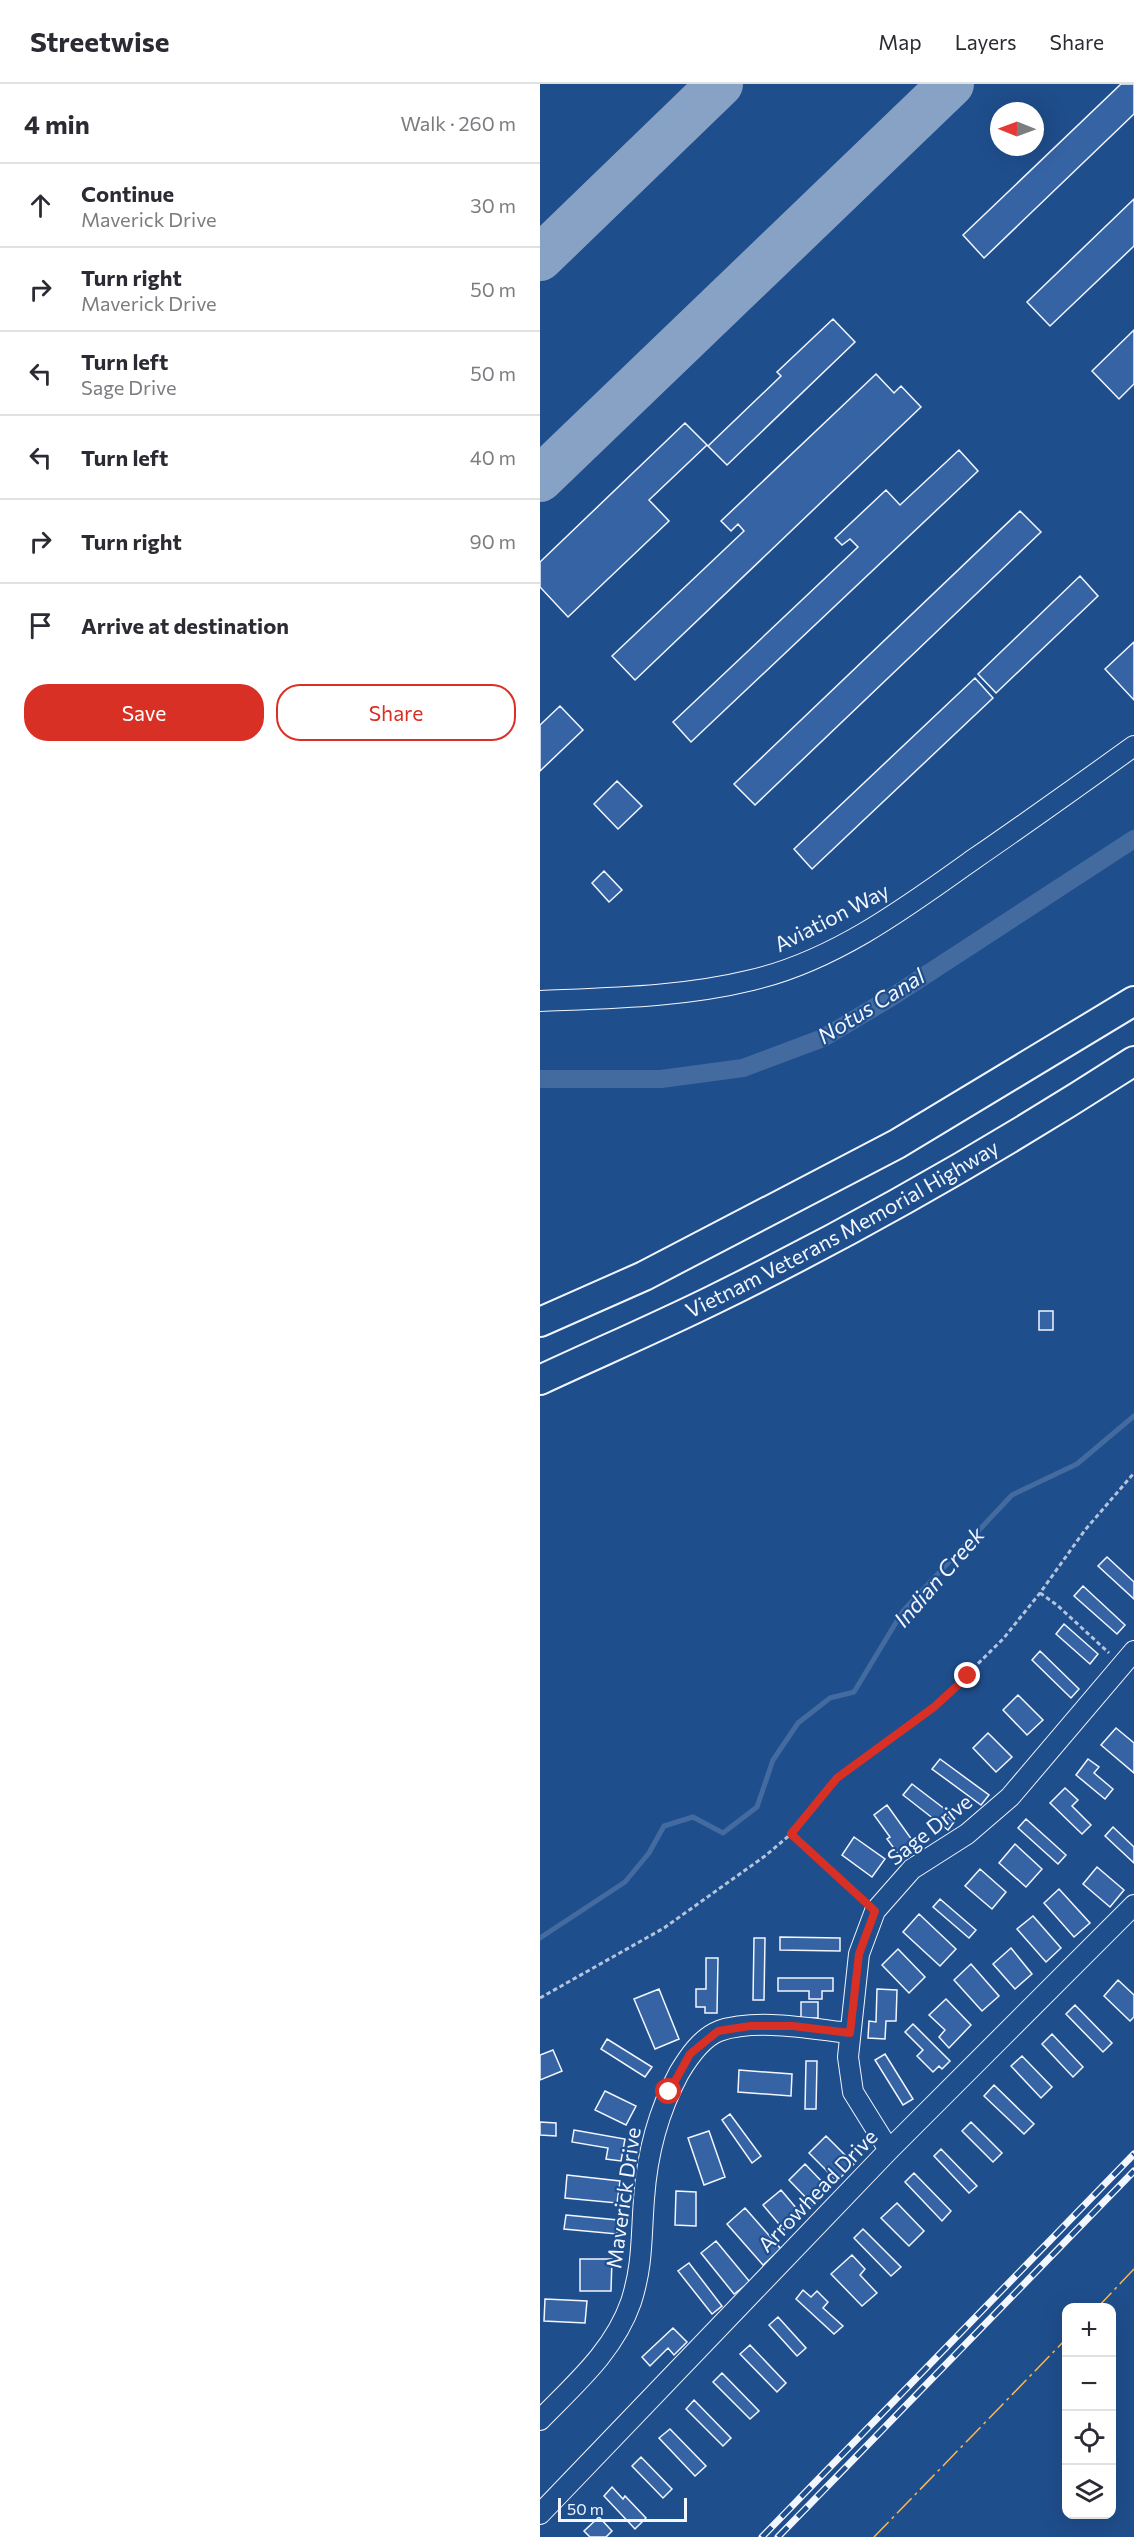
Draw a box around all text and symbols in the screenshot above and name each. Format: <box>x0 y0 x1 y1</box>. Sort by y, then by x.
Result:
text: Streetwise <box>30 24 170 58</box>
text: Map <box>878 29 922 54</box>
text: Layers <box>955 29 1017 54</box>
text: Share <box>1050 29 1104 54</box>
north arrow <box>990 102 1044 156</box>
text: 4 min <box>24 108 90 139</box>
text: Walk · 260 m <box>400 111 516 135</box>
text: Continue <box>81 180 174 207</box>
icon: ahead <box>24 189 57 222</box>
text: 30 m <box>470 193 516 217</box>
text: Maverick Drive <box>81 207 217 231</box>
text: Turn right <box>81 264 182 291</box>
icon: right <box>24 273 57 306</box>
text: 50 m <box>470 277 516 301</box>
text: Maverick Drive <box>81 291 217 315</box>
text: Turn left <box>81 348 168 375</box>
icon: left <box>24 357 57 390</box>
text: 50 m <box>470 361 516 385</box>
text: Sage Drive <box>81 375 177 399</box>
icon: left <box>24 441 57 474</box>
text: Turn left <box>81 444 168 471</box>
text: 40 m <box>470 445 516 469</box>
icon: right <box>24 525 57 558</box>
text: Turn right <box>81 528 182 555</box>
text: 90 m <box>470 529 516 553</box>
icon: arrive <box>24 609 57 642</box>
text: Arrive at destination <box>81 612 289 639</box>
button: Save <box>24 684 264 741</box>
button: Share <box>276 684 516 741</box>
street label: Aviation Way <box>770 877 893 956</box>
water label: Notus Canal <box>812 962 930 1049</box>
street label: Vietnam Veterans Memorial Highway <box>681 1134 1003 1322</box>
water label: Indian Creek <box>888 1520 990 1632</box>
route end <box>954 1662 980 1688</box>
street label: Sage Drive <box>882 1788 976 1870</box>
route start <box>655 2078 681 2104</box>
street label: Arrowhead Drive <box>752 2123 882 2257</box>
street label: Maverick Drive <box>600 2126 645 2270</box>
map controls <box>1062 2303 1116 2519</box>
button: + <box>1062 2303 1116 2357</box>
button: − <box>1062 2357 1116 2411</box>
button: locate <box>1062 2411 1116 2465</box>
button: layers <box>1062 2465 1116 2519</box>
scale bar <box>558 2495 687 2522</box>
text: 50 m <box>567 2499 604 2518</box>

